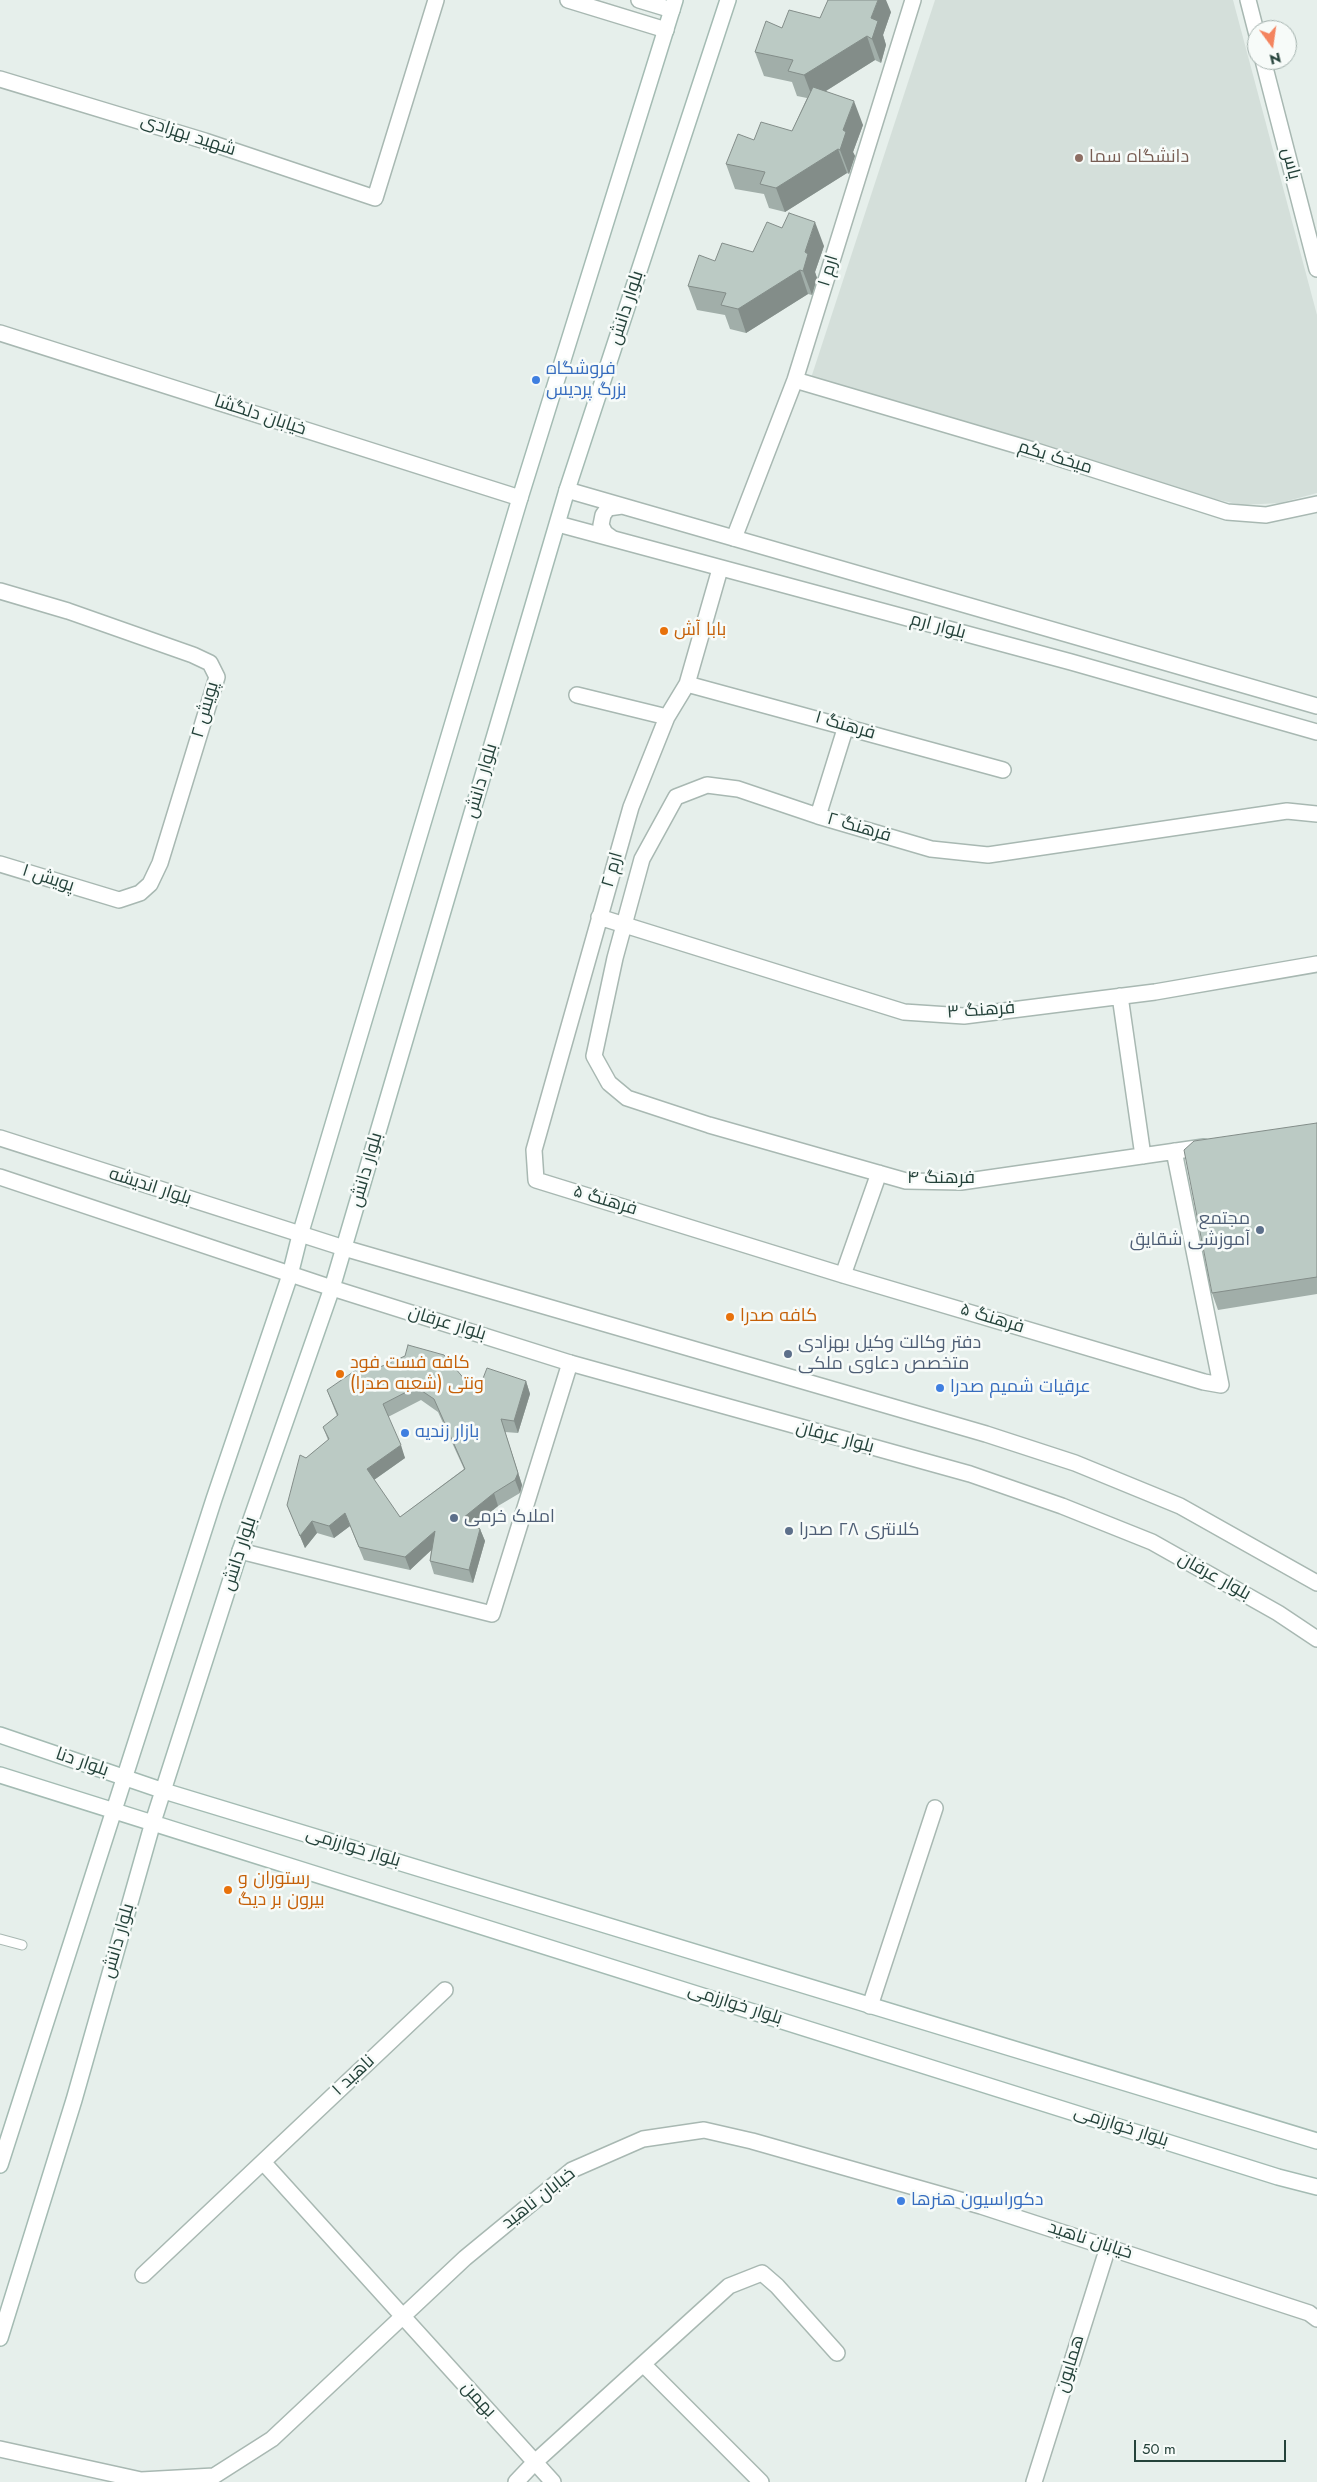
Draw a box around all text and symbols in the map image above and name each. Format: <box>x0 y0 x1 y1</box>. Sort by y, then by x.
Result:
north arrow <box>1247 20 1297 70</box>
text: N <box>1268 48 1283 70</box>
street label: شهید بهزادی <box>138 110 238 162</box>
street label: یاس <box>1276 146 1304 182</box>
place label: دانشگاه سما <box>1089 147 1189 169</box>
marker: دانشگاه سما <box>1073 152 1085 164</box>
street label: ارم ۱ <box>814 253 844 289</box>
street label: بلوار دانش <box>605 268 649 348</box>
place label: فروشگاه بزرگ پردیس <box>546 359 627 402</box>
marker: فروشگاه بزرگ پردیس <box>530 374 542 386</box>
street label: خیابان دلگشا <box>211 391 309 441</box>
street label: میخک یکم <box>1015 437 1095 479</box>
street label: بلوار ارم <box>908 609 968 645</box>
place label: بابا آش <box>674 620 726 642</box>
marker: بابا آش <box>658 625 670 637</box>
street label: پویش ۲ <box>188 679 224 741</box>
street label: فرهنگ ۱ <box>812 707 878 745</box>
street label: بلوار دانش <box>461 741 503 821</box>
street label: فرهنگ ۲ <box>825 809 893 847</box>
street label: ارم ۲ <box>598 850 628 890</box>
street label: پویش ۱ <box>19 860 77 898</box>
street label: فرهنگ ۳ <box>946 998 1016 1024</box>
street label: بلوار دانش <box>346 1130 388 1210</box>
street label: بلوار اندیشه <box>106 1163 194 1211</box>
street label: فرهنگ ۴ <box>907 1168 975 1190</box>
street label: فرهنگ ۵ <box>570 1181 640 1221</box>
place label: مجتمع آموزشی شقایق <box>1130 1209 1250 1252</box>
marker: مجتمع آموزشی شقایق <box>1254 1224 1266 1236</box>
street label: فرهنگ ۵ <box>957 1299 1027 1339</box>
street label: بلوار عرفان <box>406 1302 488 1346</box>
place label: کافه صدرا <box>740 1306 817 1328</box>
marker: کافه صدرا <box>724 1311 736 1323</box>
place label: دفتر وکالت وکیل بهزادی متخصص دعاوی ملکی <box>798 1333 981 1376</box>
marker: دفتر وکالت وکیل بهزادی متخصص دعاوی ملکی <box>782 1348 794 1360</box>
place label: کافه فست فود ونتی (شعبه صدرا) <box>350 1353 484 1396</box>
marker: کافه فست فود ونتی (شعبه صدرا) <box>334 1368 346 1380</box>
place label: عرقیات شمیم صدرا <box>950 1377 1091 1399</box>
marker: عرقیات شمیم صدرا <box>934 1382 946 1394</box>
street label: بلوار عرفان <box>794 1417 876 1459</box>
place label: بازار زندیه <box>415 1422 479 1444</box>
marker: بازار زندیه <box>399 1427 411 1439</box>
place label: املاک خرمی <box>464 1507 555 1529</box>
marker: املاک خرمی <box>448 1512 460 1524</box>
street label: بلوار دانش <box>218 1514 262 1594</box>
place label: کلانتری ۲۸ صدرا <box>799 1520 919 1542</box>
marker: کلانتری ۲۸ صدرا <box>783 1525 795 1537</box>
street label: بلوار عرفان <box>1174 1548 1254 1606</box>
street label: بلوار دنا <box>53 1744 111 1782</box>
street label: بلوار خوارزمی <box>303 1823 403 1873</box>
place label: رستوران و بیرون بر دیگ <box>238 1869 325 1912</box>
marker: رستوران و بیرون بر دیگ <box>222 1884 234 1896</box>
street label: بلوار دانش <box>98 1901 140 1981</box>
street label: بلوار خوارزمی <box>685 1980 785 2030</box>
street label: ناهید ۱ <box>328 2051 380 2101</box>
street label: بلوار خوارزمی <box>1071 2102 1171 2152</box>
street label: خیابان ناهید <box>498 2164 580 2234</box>
place label: دکوراسیون هنرها <box>911 2190 1044 2212</box>
marker: دکوراسیون هنرها <box>895 2195 907 2207</box>
street label: خیابان ناهید <box>1045 2217 1135 2265</box>
street label: همایون <box>1052 2333 1090 2395</box>
street label: بهمن <box>456 2377 500 2423</box>
scale bar <box>1137 2430 1290 2462</box>
text: 50 m <box>1142 2438 1176 2460</box>

